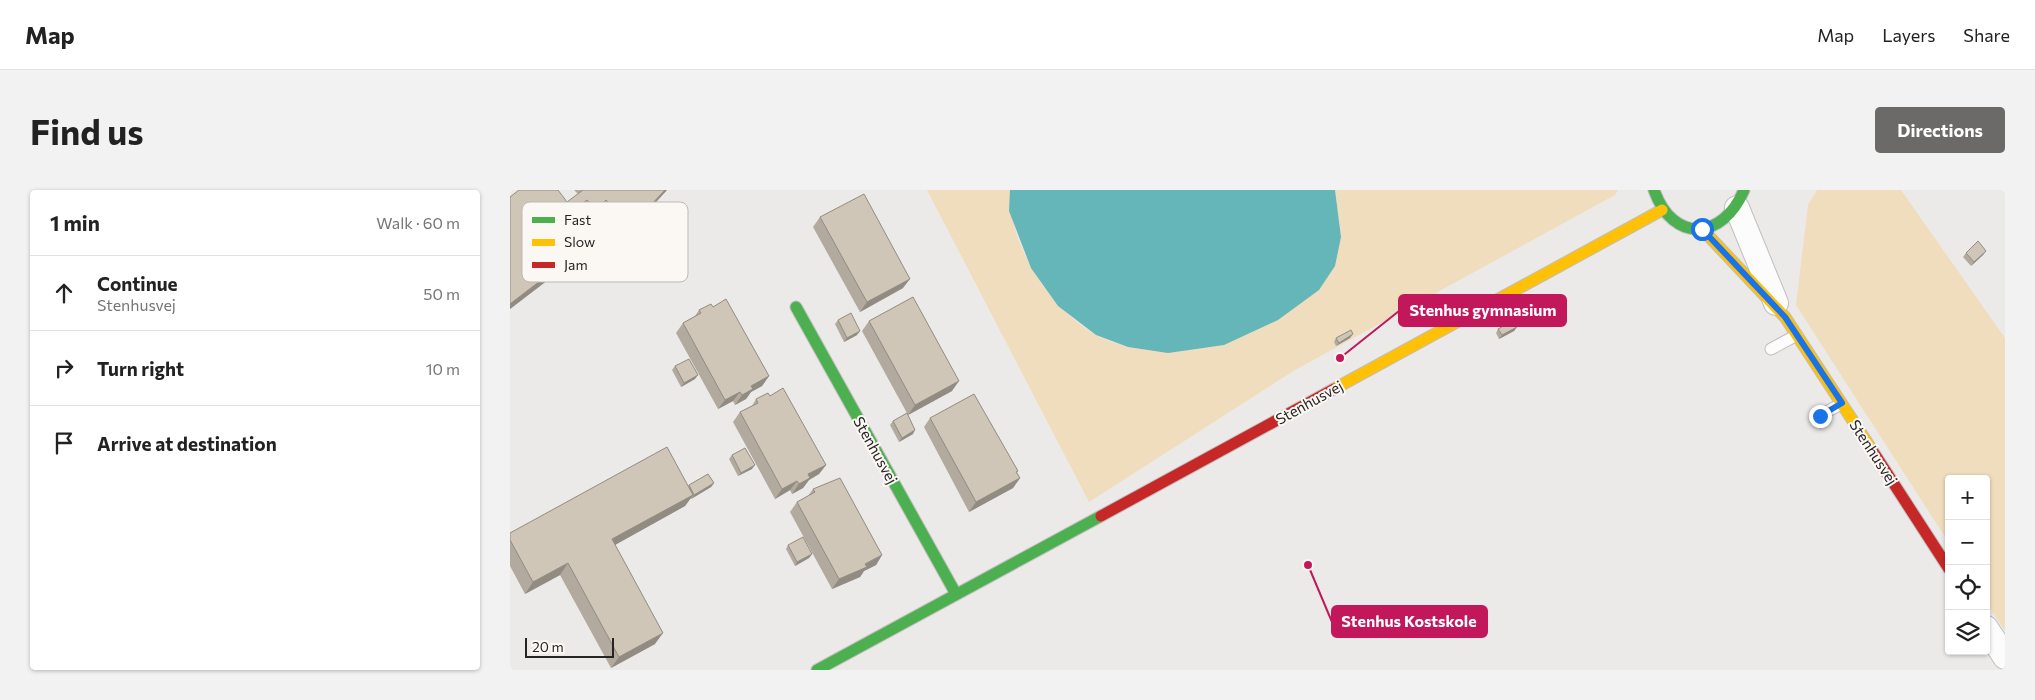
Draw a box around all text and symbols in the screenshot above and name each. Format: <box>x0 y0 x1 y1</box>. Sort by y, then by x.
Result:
text: Map <box>25 20 75 49</box>
text: Map <box>1817 24 1854 46</box>
text: Layers <box>1882 24 1935 46</box>
text: Share <box>1963 24 2010 46</box>
button: Directions <box>1875 107 2005 153</box>
text: Find us <box>30 109 144 152</box>
legend <box>522 202 688 282</box>
text: 1 min <box>50 210 100 235</box>
text: Fast <box>564 211 591 228</box>
text: Walk · 60 m <box>376 213 460 232</box>
route start <box>1691 218 1714 241</box>
text: Slow <box>564 233 595 250</box>
text: Jam <box>564 256 588 273</box>
text: Continue <box>97 272 177 295</box>
icon: ahead <box>50 279 78 307</box>
text: 50 m <box>423 284 460 303</box>
text: Stenhusvej <box>97 295 176 314</box>
callout: Stenhus gymnasium <box>1399 295 1566 326</box>
text: Stenhus gymnasium <box>1410 300 1557 319</box>
icon: right <box>50 354 78 382</box>
text: Turn right <box>97 357 184 380</box>
text: 10 m <box>426 359 460 378</box>
street label: Stenhusvej <box>1272 376 1346 428</box>
route end <box>1809 405 1832 428</box>
street label: Stenhusvej <box>850 413 902 487</box>
street label: Stenhusvej <box>1846 416 1902 488</box>
icon: arrive <box>50 429 78 457</box>
text: Arrive at destination <box>97 432 277 455</box>
map controls <box>1945 475 1990 655</box>
button: + <box>1945 475 1990 520</box>
button: − <box>1945 520 1990 565</box>
button: locate <box>1945 565 1990 610</box>
callout: Stenhus Kostskole <box>1332 606 1487 637</box>
button: layers <box>1945 610 1990 655</box>
text: Stenhus Kostskole <box>1341 611 1477 630</box>
scale bar <box>525 635 614 658</box>
text: 20 m <box>532 638 564 655</box>

